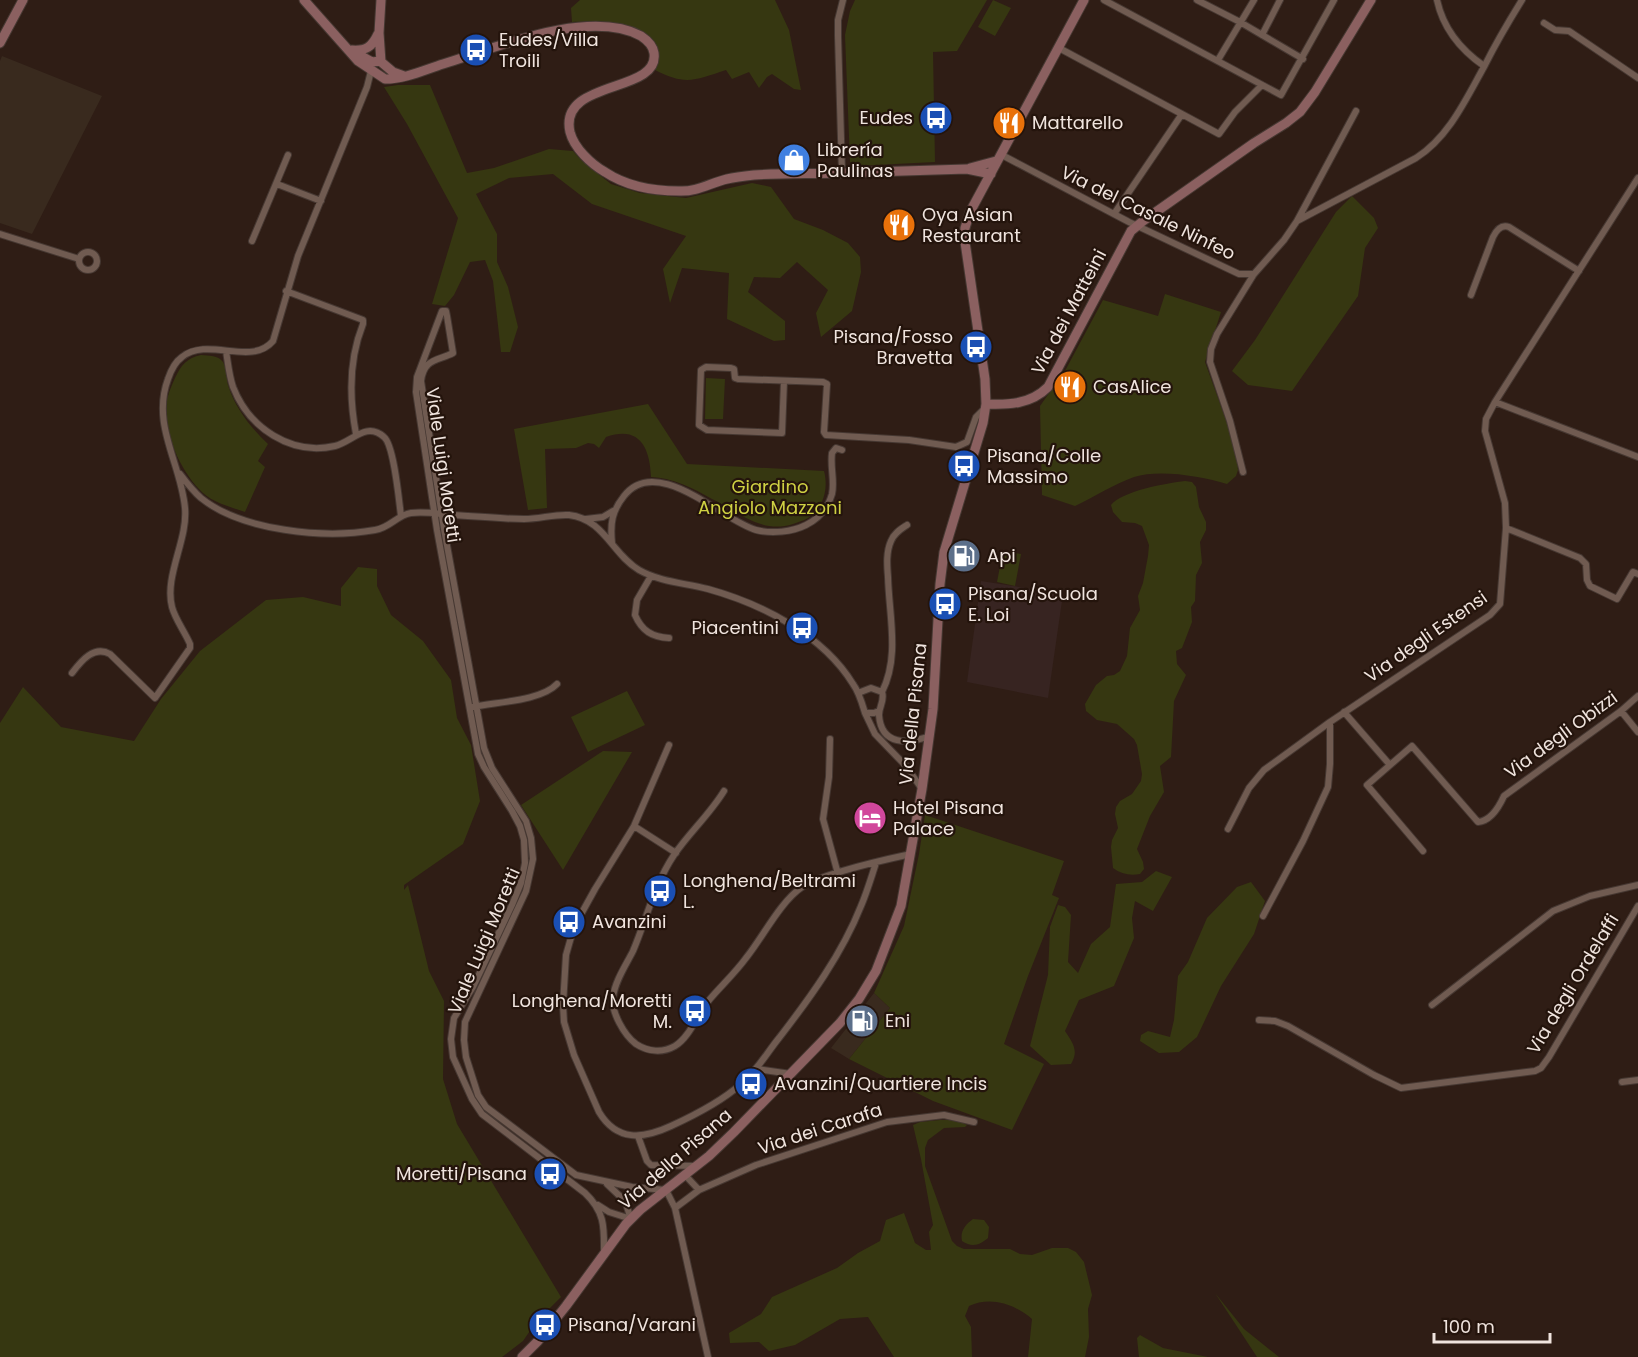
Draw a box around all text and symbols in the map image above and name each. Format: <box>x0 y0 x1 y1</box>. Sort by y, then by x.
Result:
place label: Eudes/Villa Troili <box>499 27 599 73</box>
bus stop icon: Eudes/Villa Troili <box>458 32 494 68</box>
bus stop icon: Eudes <box>918 100 954 136</box>
place label: Eudes <box>860 105 913 130</box>
restaurant icon: Mattarello <box>991 105 1027 141</box>
place label: Mattarello <box>1032 110 1123 135</box>
place label: Librería Paulinas <box>817 137 893 183</box>
shop icon: Librería Paulinas <box>776 142 812 178</box>
street label: Via del Casale Ninfeo <box>1057 159 1240 266</box>
place label: Oya Asian Restaurant <box>922 202 1021 248</box>
restaurant icon: Oya Asian Restaurant <box>881 207 917 243</box>
street label: Via dei Matteini <box>1025 245 1112 379</box>
place label: Pisana/Fosso Bravetta <box>833 324 953 370</box>
bus stop icon: Pisana/Fosso Bravetta <box>958 329 994 365</box>
restaurant icon: CasAlice <box>1052 369 1088 405</box>
place label: CasAlice <box>1093 374 1172 399</box>
street label: Viale Luigi Moretti <box>420 386 467 544</box>
place label: Pisana/Colle Massimo <box>987 443 1101 489</box>
bus stop icon: Pisana/Colle Massimo <box>946 448 982 484</box>
park label: Giardino Angiolo Mazzoni <box>698 474 842 520</box>
fuel station icon: Api <box>946 538 982 574</box>
place label: Api <box>987 543 1016 568</box>
place label: Pisana/Scuola E. Loi <box>968 581 1098 627</box>
street label: Via degli Estensi <box>1359 585 1492 688</box>
bus stop icon: Pisana/Scuola E. Loi <box>927 586 963 622</box>
bus stop icon: Piacentini <box>784 610 820 646</box>
place label: Piacentini <box>691 615 779 640</box>
street label: Via della Pisana <box>893 642 932 786</box>
street label: Via degli Obizzi <box>1499 685 1622 784</box>
place label: Hotel Pisana Palace <box>893 795 1004 841</box>
hotel icon: Hotel Pisana Palace <box>852 800 888 836</box>
street label: Viale Luigi Moretti <box>441 864 526 1018</box>
place label: Longhena/Beltrami L. <box>683 868 856 914</box>
bus stop icon: Longhena/Beltrami L. <box>642 873 678 909</box>
bus stop icon: Avanzini <box>551 904 587 940</box>
place label: Avanzini <box>592 909 666 934</box>
street label: Via degli Ordelaffi <box>1521 909 1624 1059</box>
place label: Longhena/Moretti M. <box>512 988 672 1034</box>
bus stop icon: Longhena/Moretti M. <box>677 993 713 1029</box>
fuel station icon: Eni <box>844 1003 880 1039</box>
place label: Eni <box>885 1008 910 1033</box>
bus stop icon: Avanzini/Quartiere Incis <box>733 1066 769 1102</box>
place label: Avanzini/Quartiere Incis <box>774 1071 987 1096</box>
street label: Via dei Carafa <box>755 1097 885 1160</box>
street label: Via della Pisana <box>613 1102 737 1215</box>
bus stop icon: Moretti/Pisana <box>532 1156 568 1192</box>
place label: Moretti/Pisana <box>396 1161 527 1186</box>
scale bar <box>1434 1306 1550 1344</box>
bus stop icon: Pisana/Varani <box>527 1307 563 1343</box>
place label: Pisana/Varani <box>568 1312 696 1337</box>
text: 100 m <box>1443 1314 1495 1339</box>

